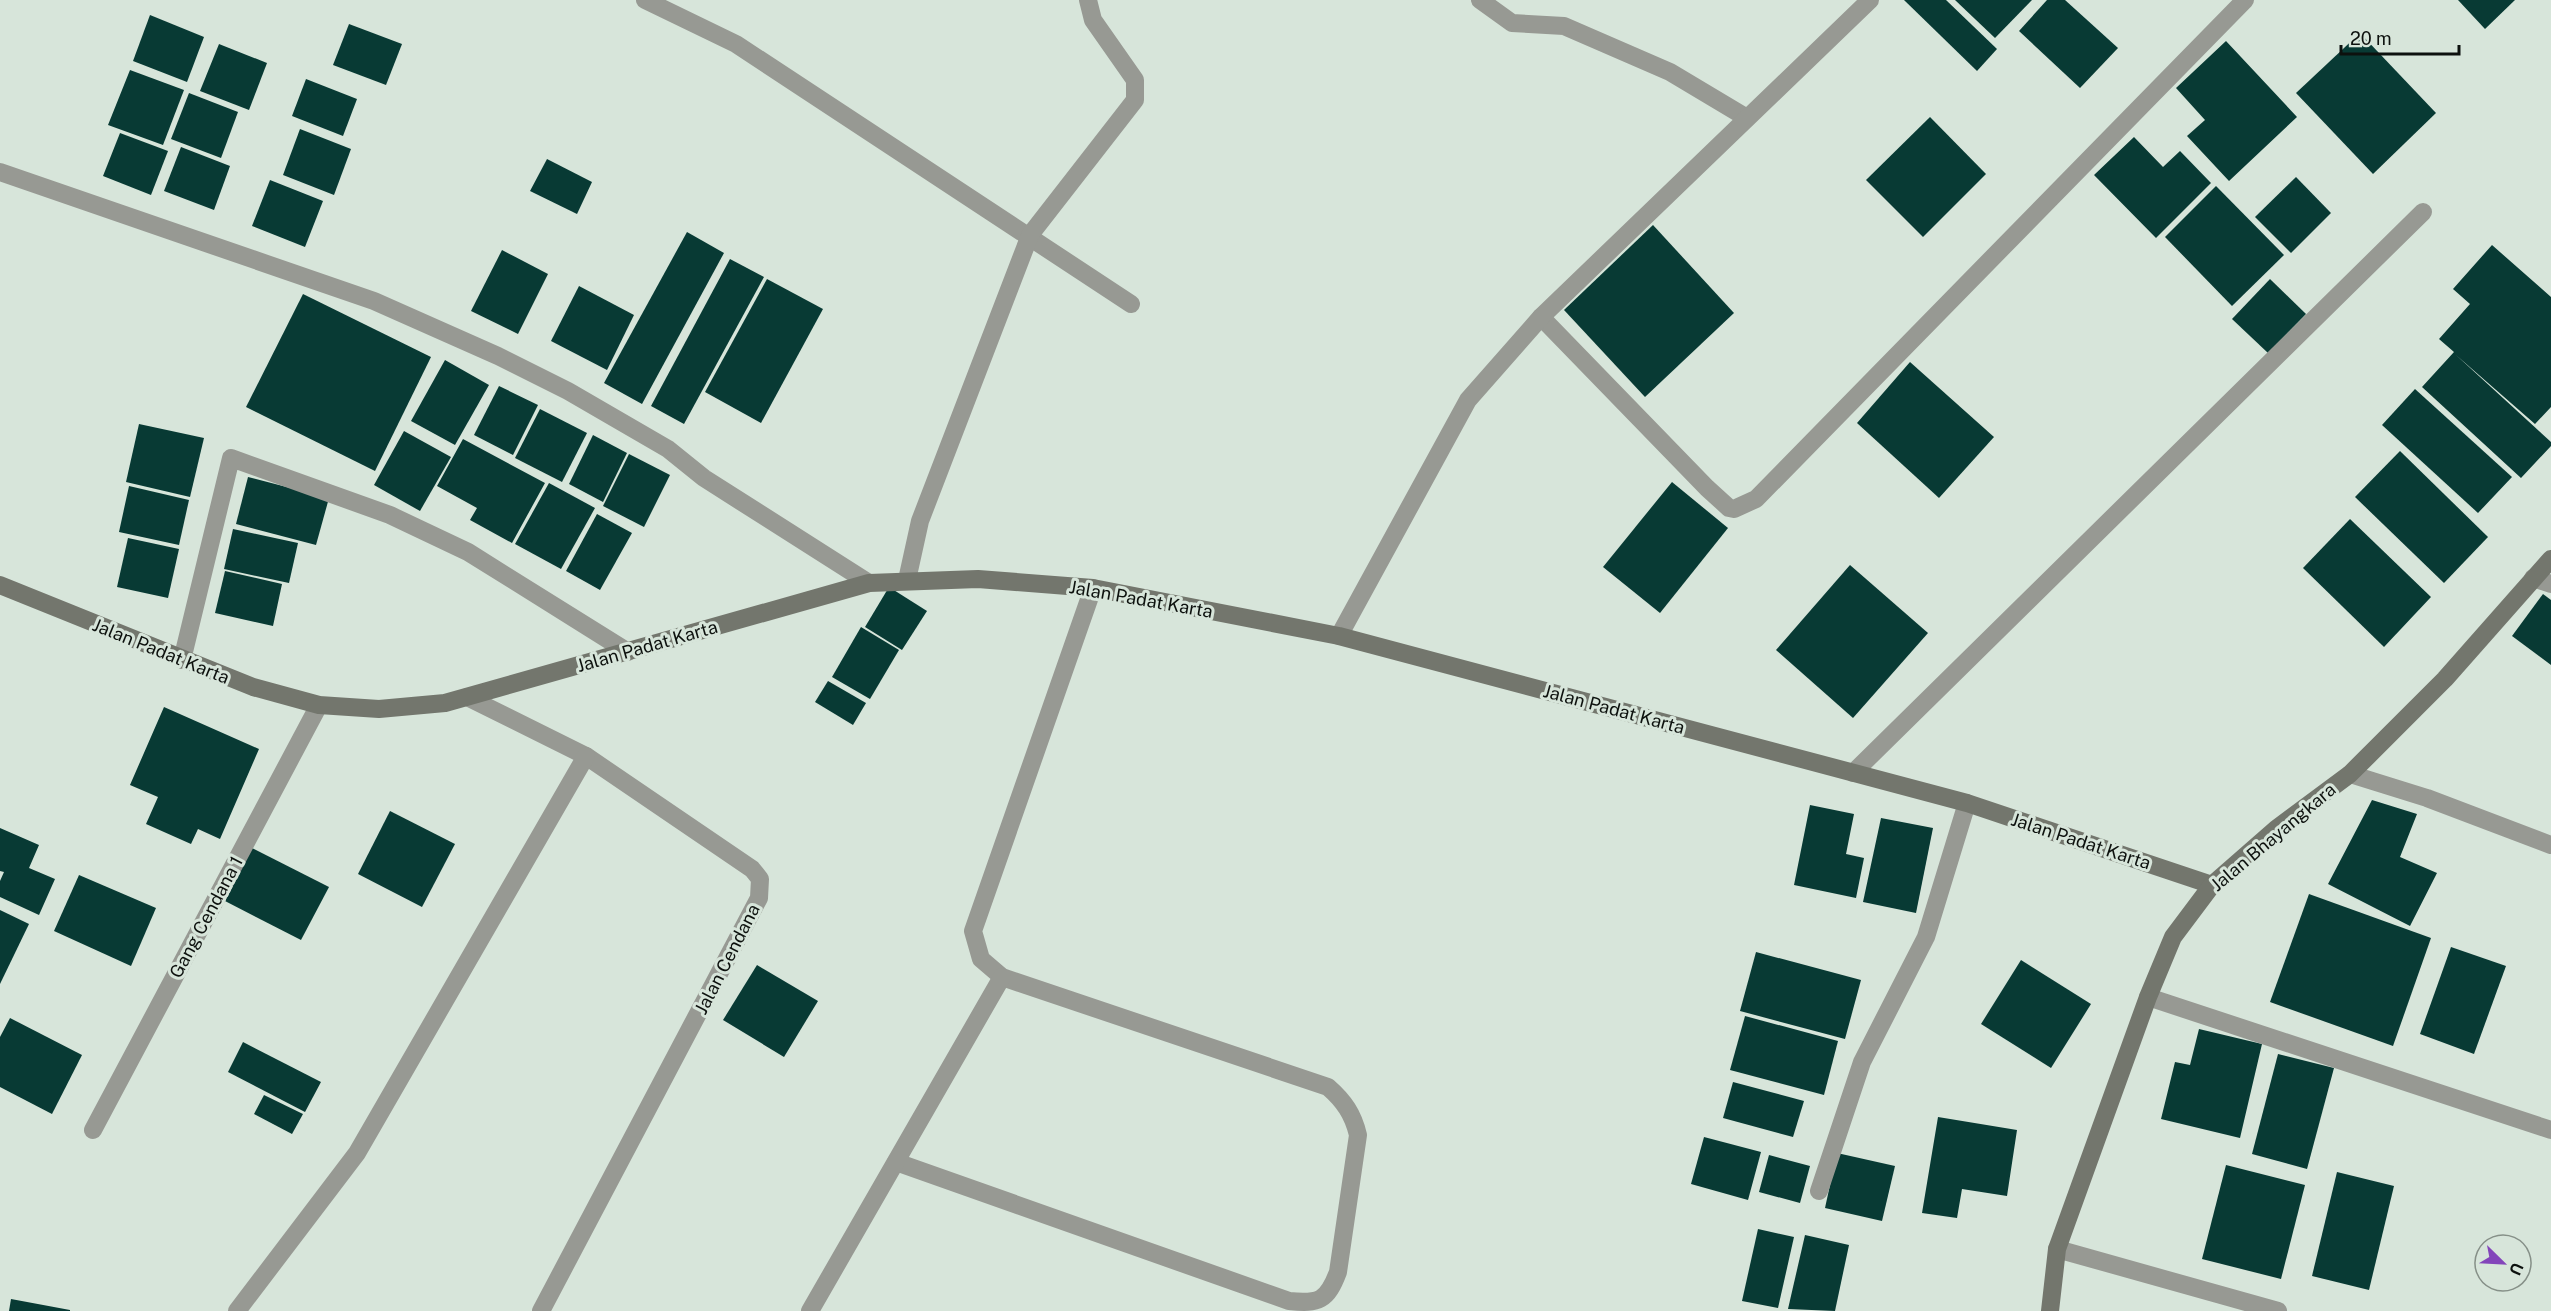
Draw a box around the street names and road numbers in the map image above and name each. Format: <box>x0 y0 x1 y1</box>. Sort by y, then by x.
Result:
street label: Jalan Padat Karta <box>1067 576 1215 622</box>
street label: Jalan Padat Karta <box>90 614 232 688</box>
street label: Jalan Padat Karta <box>574 616 720 676</box>
street label: Jalan Padat Karta <box>1541 680 1687 738</box>
street label: Jalan Bhayangkara <box>2206 779 2340 895</box>
street label: Jalan Padat Karta <box>2008 809 2154 873</box>
street label: Gang Cendana 1 <box>165 853 247 981</box>
street label: Jalan Cendana <box>690 900 764 1018</box>

